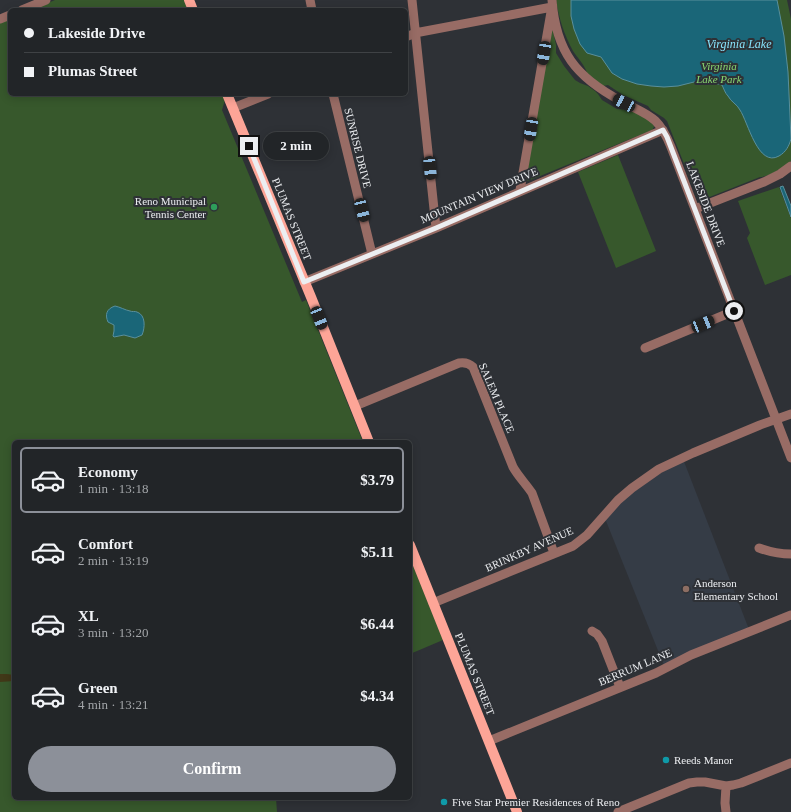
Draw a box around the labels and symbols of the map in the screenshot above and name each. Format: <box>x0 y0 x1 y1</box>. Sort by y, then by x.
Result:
water label: Virginia Lake <box>707 37 772 51</box>
car <box>536 40 552 66</box>
park label: Virginia Lake Park <box>695 60 743 85</box>
car <box>611 92 637 114</box>
street label: SUNRISE DRIVE <box>342 107 374 190</box>
car <box>523 116 539 142</box>
callout: 2 min <box>263 132 329 160</box>
route end <box>240 137 258 155</box>
car <box>423 155 437 181</box>
street label: LAKESIDE DRIVE <box>684 160 728 248</box>
street label: MOUNTAIN VIEW DRIVE <box>418 165 540 225</box>
street label: PLUMAS STREET <box>270 176 314 262</box>
place label: Reno Municipal Tennis Center <box>135 195 206 220</box>
car <box>353 197 371 223</box>
marker: Reno Municipal Tennis Center <box>209 202 219 212</box>
route start <box>725 302 743 320</box>
car <box>309 305 329 331</box>
car <box>690 314 716 334</box>
street label: SALEM PLACE <box>477 361 517 435</box>
street label: BRINKBY AVENUE <box>483 524 575 574</box>
place label: Anderson Elementary School <box>694 577 778 602</box>
marker: Anderson Elementary School <box>681 584 691 594</box>
street label: PLUMAS STREET <box>453 631 497 717</box>
street label: BERRUM LANE <box>597 646 674 688</box>
place label: Reeds Manor <box>674 754 733 766</box>
marker: Reeds Manor <box>661 755 671 765</box>
place label: Five Star Premier Residences of Reno <box>452 796 620 808</box>
marker: Five Star Premier Residences of Reno <box>439 797 449 807</box>

